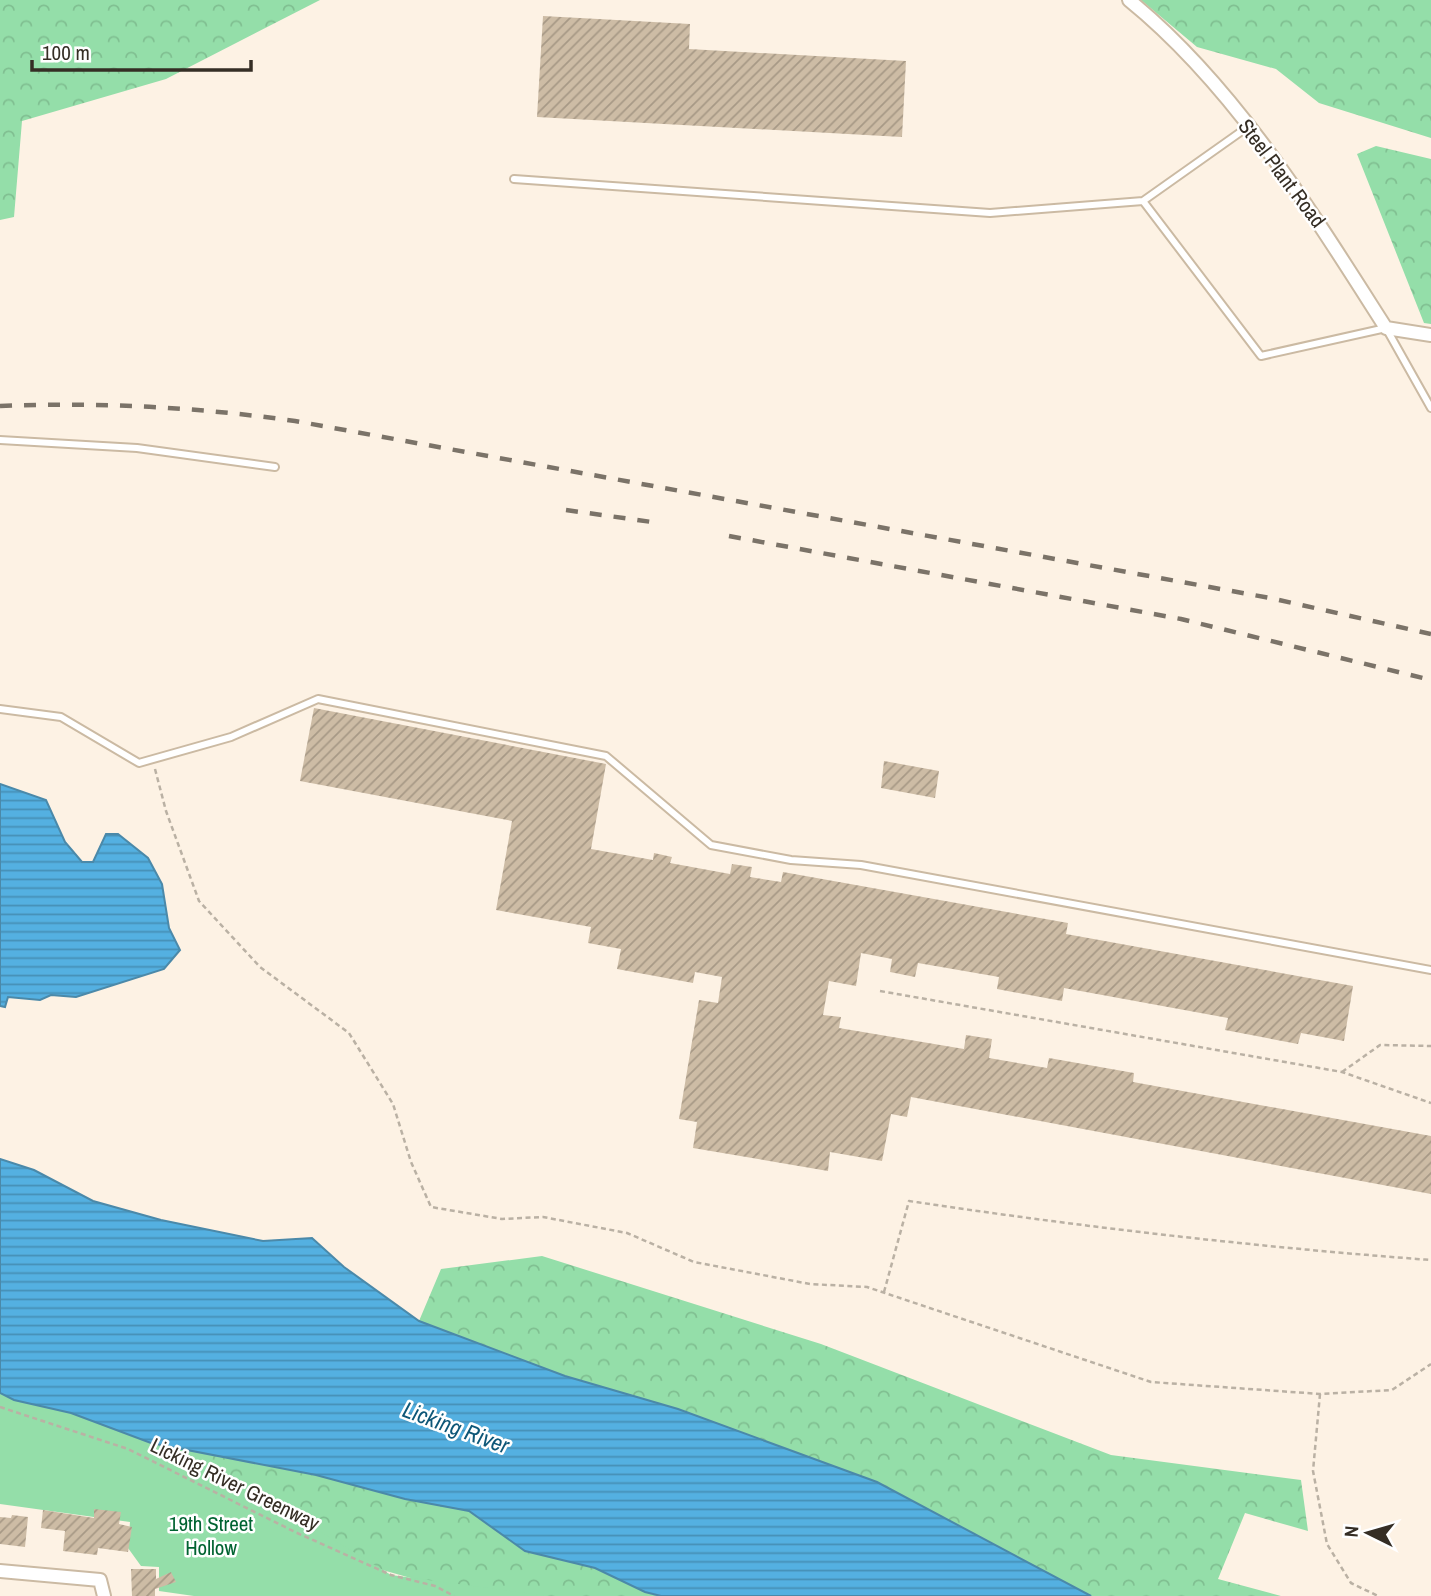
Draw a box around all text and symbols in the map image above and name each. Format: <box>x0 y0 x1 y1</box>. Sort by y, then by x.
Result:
scale bar <box>32 28 250 72</box>
text: 100 m <box>42 38 90 67</box>
street label: Steel Plant Road <box>1232 113 1332 233</box>
water label: Licking River <box>398 1393 514 1461</box>
street label: Licking River Greenway <box>146 1430 325 1538</box>
north arrow <box>1333 1498 1403 1568</box>
park label: 19th Street Hollow <box>169 1509 253 1562</box>
text: N <box>1338 1525 1365 1538</box>

